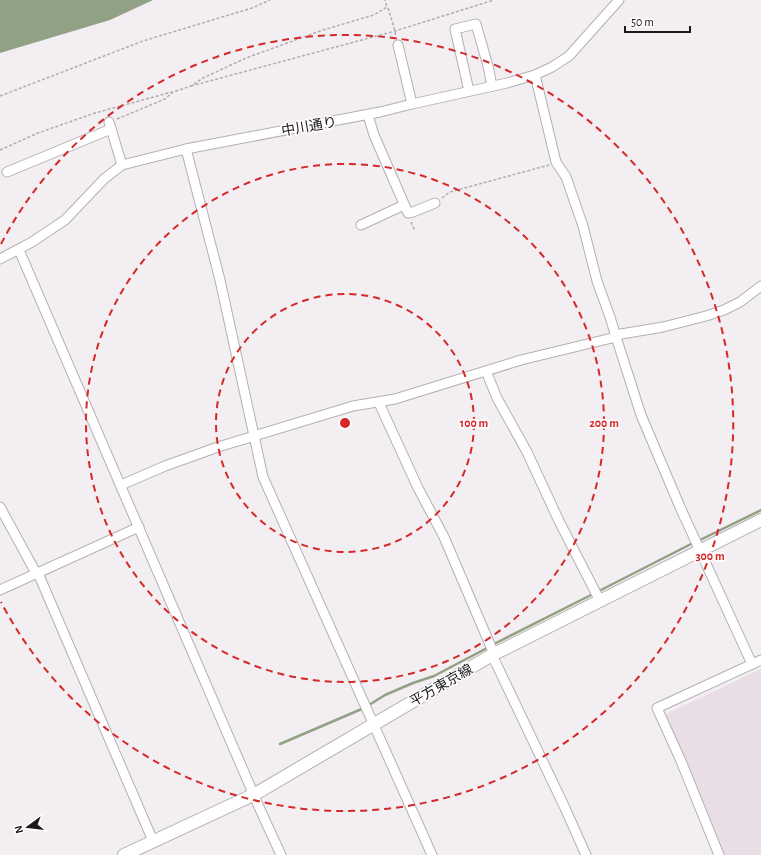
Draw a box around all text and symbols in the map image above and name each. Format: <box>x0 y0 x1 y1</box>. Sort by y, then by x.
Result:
scale bar <box>625 8 690 34</box>
text: 50 m <box>631 16 654 28</box>
street label: 中川通り <box>280 114 338 139</box>
centre of rings <box>338 416 352 430</box>
text: 100 m <box>460 417 488 429</box>
text: 200 m <box>589 417 619 429</box>
text: 300 m <box>695 550 725 562</box>
street label: 平方東京線 <box>407 661 475 709</box>
north arrow <box>8 807 48 847</box>
text: N <box>13 824 25 835</box>

